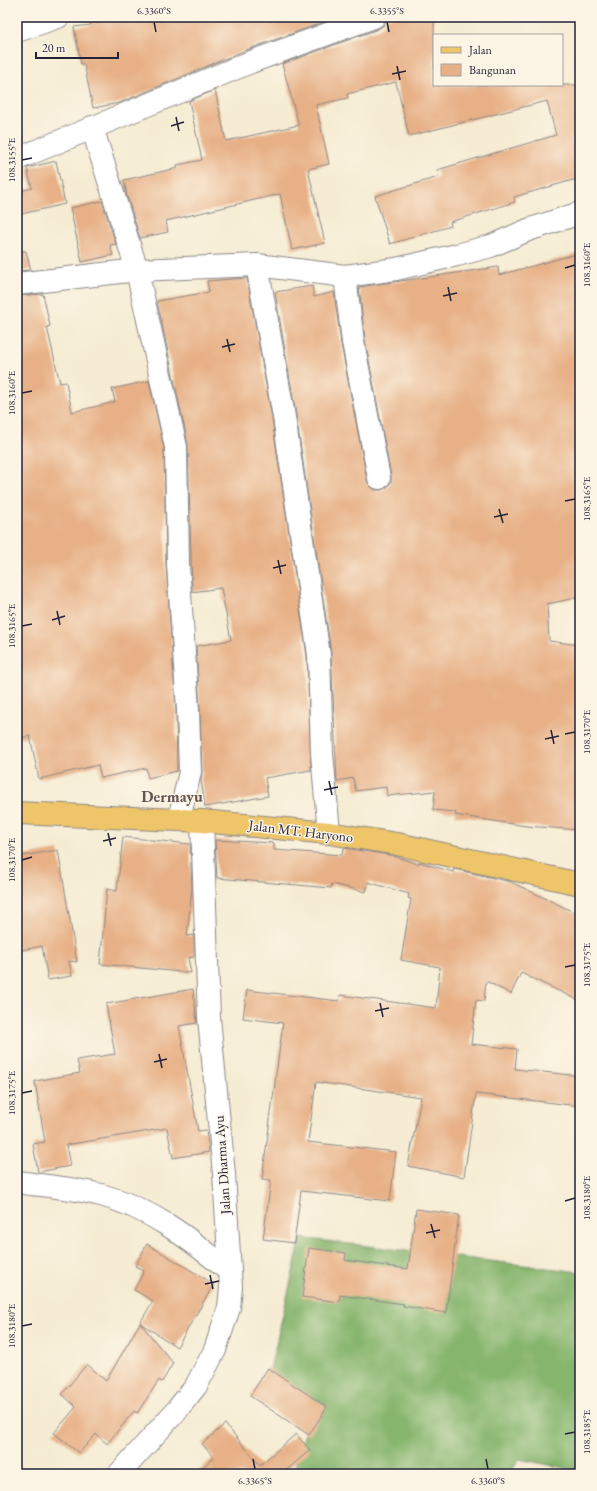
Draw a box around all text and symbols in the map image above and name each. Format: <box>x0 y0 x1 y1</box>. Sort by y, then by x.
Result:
text: 6.3360°S <box>137 4 171 17</box>
text: 6.3355°S <box>370 4 404 17</box>
scale bar <box>36 34 118 60</box>
legend <box>433 34 563 86</box>
text: 20 m <box>42 40 66 56</box>
text: Jalan <box>468 42 493 58</box>
text: Bangunan <box>469 62 517 78</box>
text: 108.3155°E <box>5 137 18 182</box>
text: 108.3160°E <box>580 242 593 287</box>
text: 108.3160°E <box>5 370 18 415</box>
text: 108.3165°E <box>580 476 593 521</box>
text: 108.3165°E <box>5 603 18 648</box>
text: 108.3170°E <box>580 709 593 754</box>
district label: Dermayu <box>141 786 203 807</box>
street label: Jalan MT. Haryono <box>247 816 354 846</box>
text: 108.3170°E <box>5 837 18 882</box>
text: 108.3175°E <box>580 942 593 987</box>
text: 108.3175°E <box>5 1070 18 1115</box>
street label: Jalan Dharma Ayu <box>210 1114 235 1216</box>
text: 108.3180°E <box>580 1175 593 1220</box>
text: 108.3180°E <box>5 1303 18 1348</box>
text: 108.3185°E <box>580 1409 593 1454</box>
text: 6.3365°S <box>238 1474 272 1487</box>
text: 6.3360°S <box>471 1474 505 1487</box>

